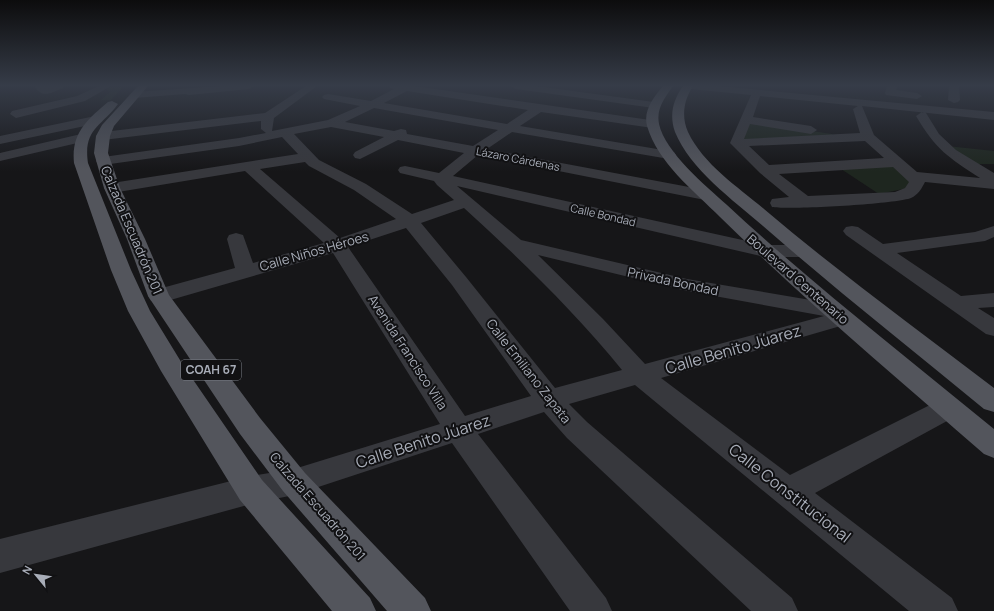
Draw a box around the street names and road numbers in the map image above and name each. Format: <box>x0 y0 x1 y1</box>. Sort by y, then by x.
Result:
street label: Lázaro Cárdenas <box>475 143 561 174</box>
street label: Calzada Escuadrón 201 <box>97 163 167 297</box>
street label: Calle Bondad <box>569 200 637 229</box>
street label: Calle Niños Héroes <box>257 227 371 275</box>
street label: Boulevard Centenario <box>743 230 853 328</box>
street label: Privada Bondad <box>626 263 720 299</box>
street label: Avenida Francisco Villa <box>364 291 452 413</box>
street label: Calle Emiliano Zapata <box>482 315 576 427</box>
street label: Calle Benito Júarez <box>662 319 804 379</box>
road number: COAH 67 <box>181 360 241 380</box>
street label: Calle Benito Júarez <box>353 409 493 473</box>
street label: Calle Constitucional <box>724 438 856 548</box>
street label: Calzada Escuadrón 201 <box>266 448 370 564</box>

